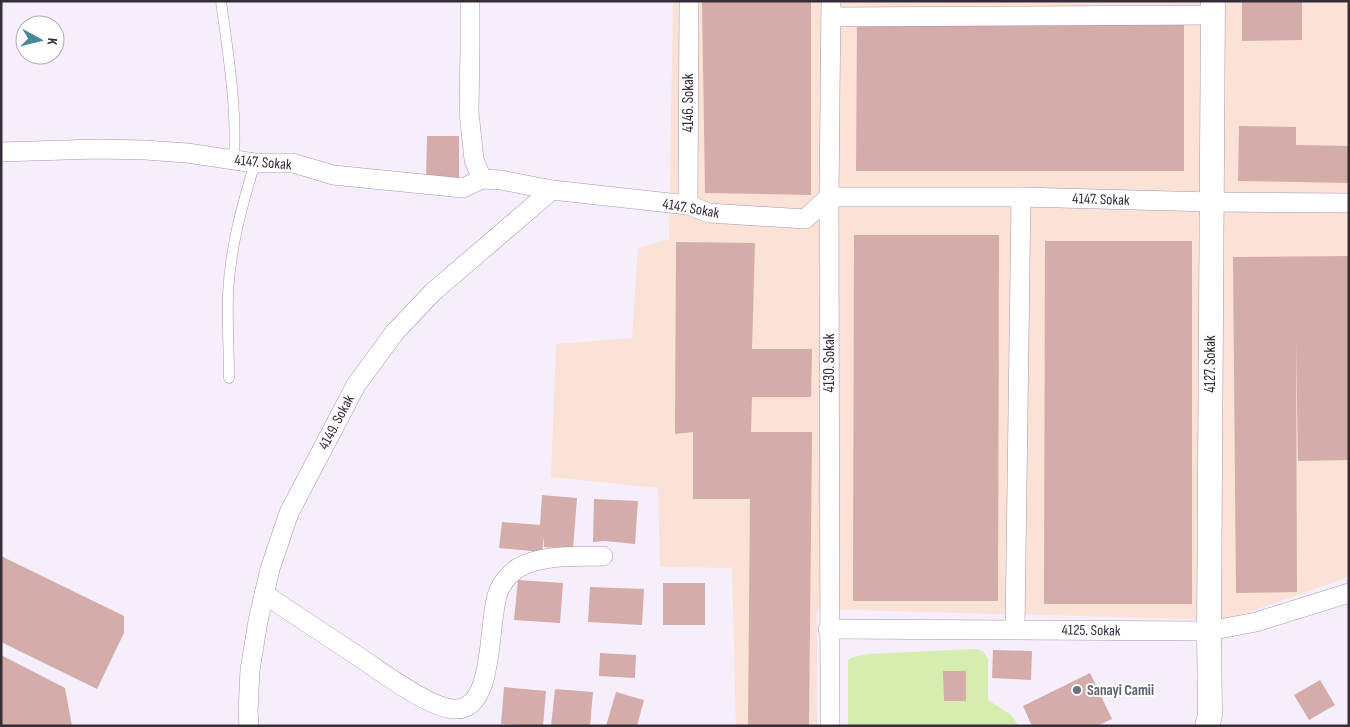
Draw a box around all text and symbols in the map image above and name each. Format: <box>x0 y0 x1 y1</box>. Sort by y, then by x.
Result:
north arrow <box>15 15 65 65</box>
text: K <box>44 37 61 46</box>
street label: 4146. Sokak <box>679 73 698 133</box>
street label: 4147. Sokak <box>233 151 293 174</box>
street label: 4147. Sokak <box>1072 189 1130 210</box>
street label: 4147. Sokak <box>661 194 721 223</box>
street label: 4130. Sokak <box>820 333 839 393</box>
street label: 4127. Sokak <box>1201 335 1220 393</box>
street label: 4149. Sokak <box>314 391 359 453</box>
street label: 4125. Sokak <box>1061 620 1121 641</box>
place label: Sanayi Camii <box>1087 681 1154 700</box>
marker: Sanayi Camii <box>1071 684 1083 696</box>

